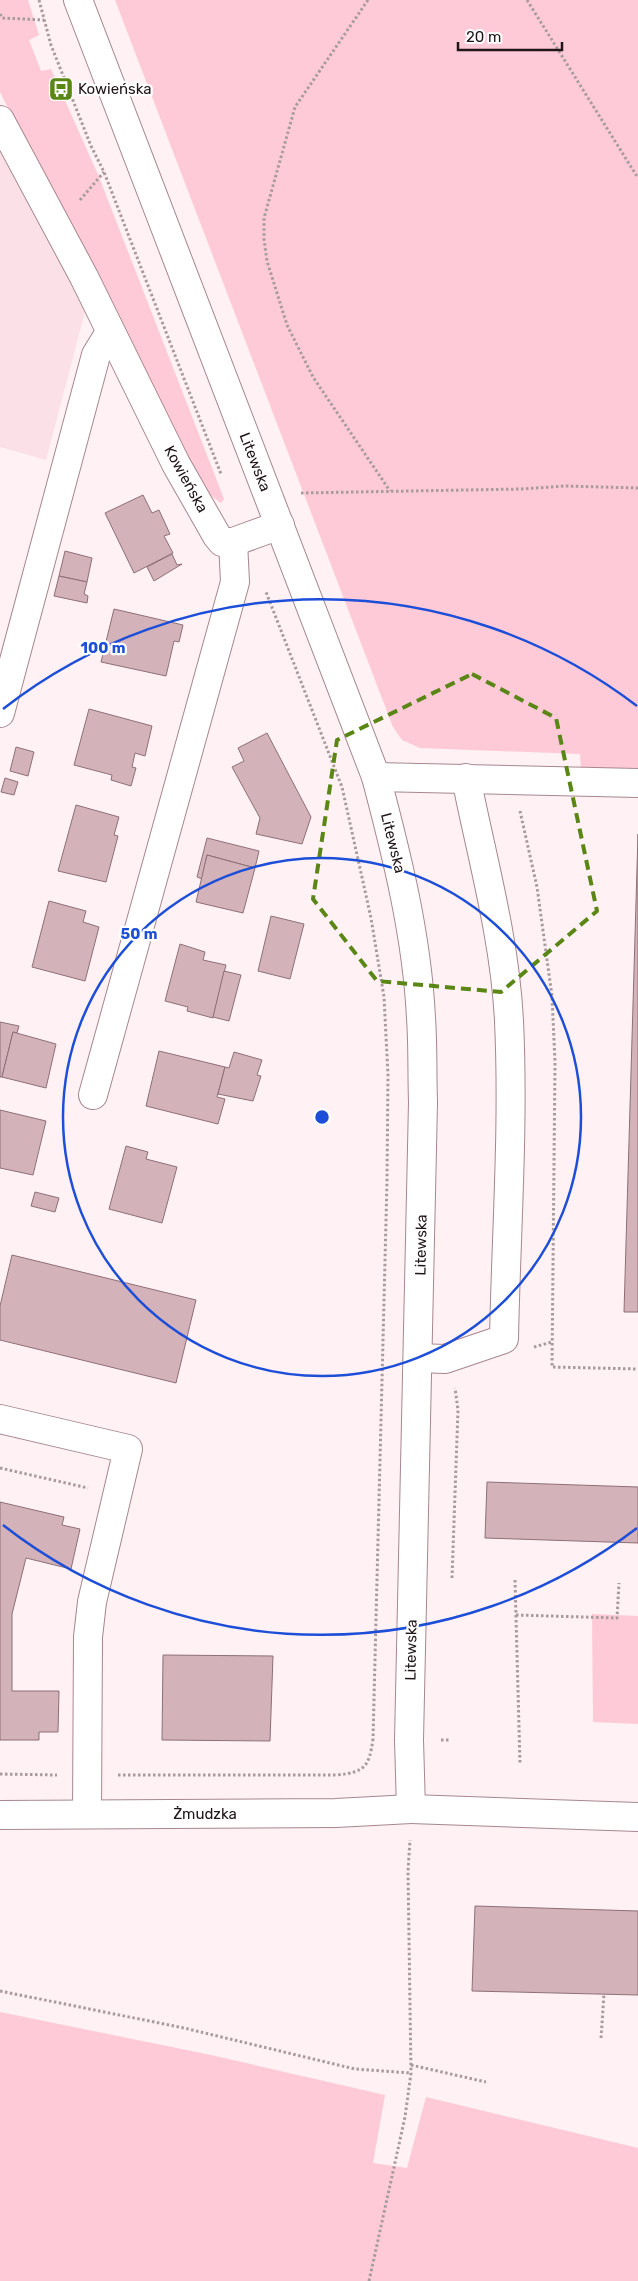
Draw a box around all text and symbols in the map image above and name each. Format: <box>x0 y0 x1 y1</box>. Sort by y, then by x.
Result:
scale bar <box>458 20 562 52</box>
text: 20 m <box>466 28 501 46</box>
bus stop icon: Kowieńska <box>48 76 74 102</box>
place label: Kowieńska <box>78 80 152 98</box>
street label: Litewska <box>236 430 274 494</box>
street label: Kowieńska <box>160 442 212 516</box>
text: 100 m <box>81 639 125 657</box>
street label: Litewska <box>377 811 409 875</box>
text: 50 m <box>121 925 157 943</box>
centre of rings <box>313 1108 331 1126</box>
street label: Litewska <box>411 1214 431 1276</box>
street label: Litewska <box>401 1619 421 1681</box>
street label: Żmudzka <box>173 1805 237 1823</box>

